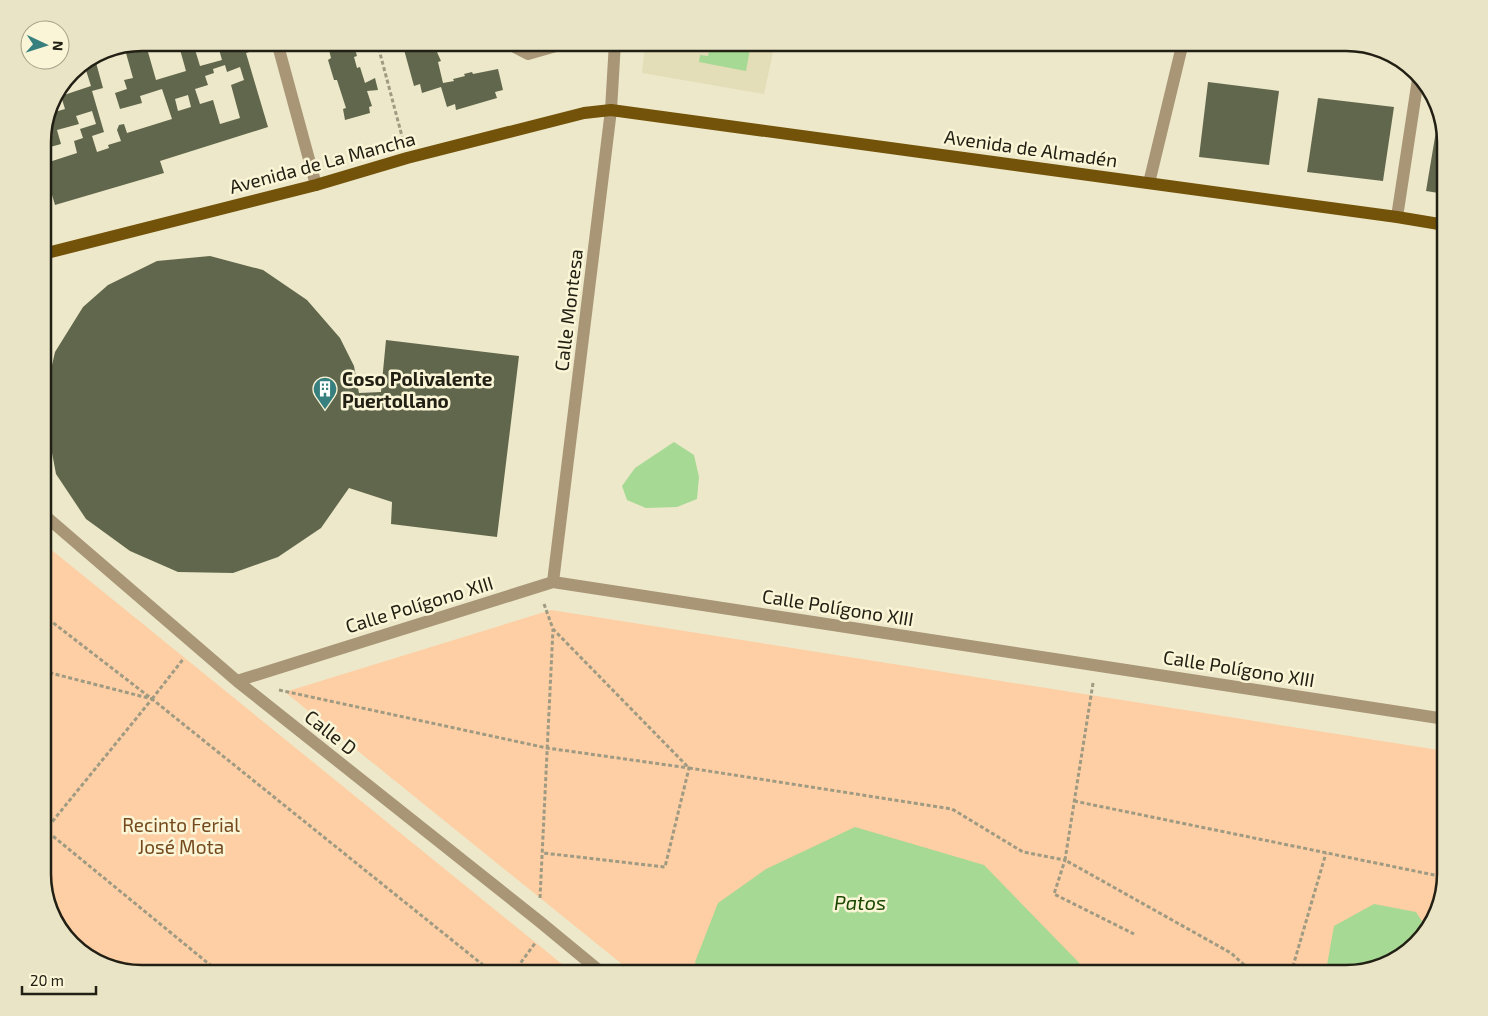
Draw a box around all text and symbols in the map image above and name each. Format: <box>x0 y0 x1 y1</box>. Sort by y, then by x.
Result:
north arrow <box>20 20 70 70</box>
text: N <box>50 40 67 52</box>
street label: Avenida de Almadén <box>943 124 1119 172</box>
street label: Avenida de La Mancha <box>227 126 417 198</box>
street label: Calle Montesa <box>549 248 587 372</box>
place label: Coso Polivalente Puertollano <box>342 367 493 412</box>
building icon: Coso Polivalente Puertollano <box>312 376 338 410</box>
street label: Calle Polígono XIII <box>342 571 496 637</box>
street label: Calle Polígono XIII <box>761 584 915 630</box>
street label: Calle Polígono XIII <box>1162 645 1316 691</box>
street label: Calle D <box>300 705 362 759</box>
park label: Recinto Ferial José Mota <box>122 813 240 858</box>
water label: Patos <box>834 890 886 914</box>
scale bar <box>22 964 96 996</box>
text: 20 m <box>30 971 64 989</box>

